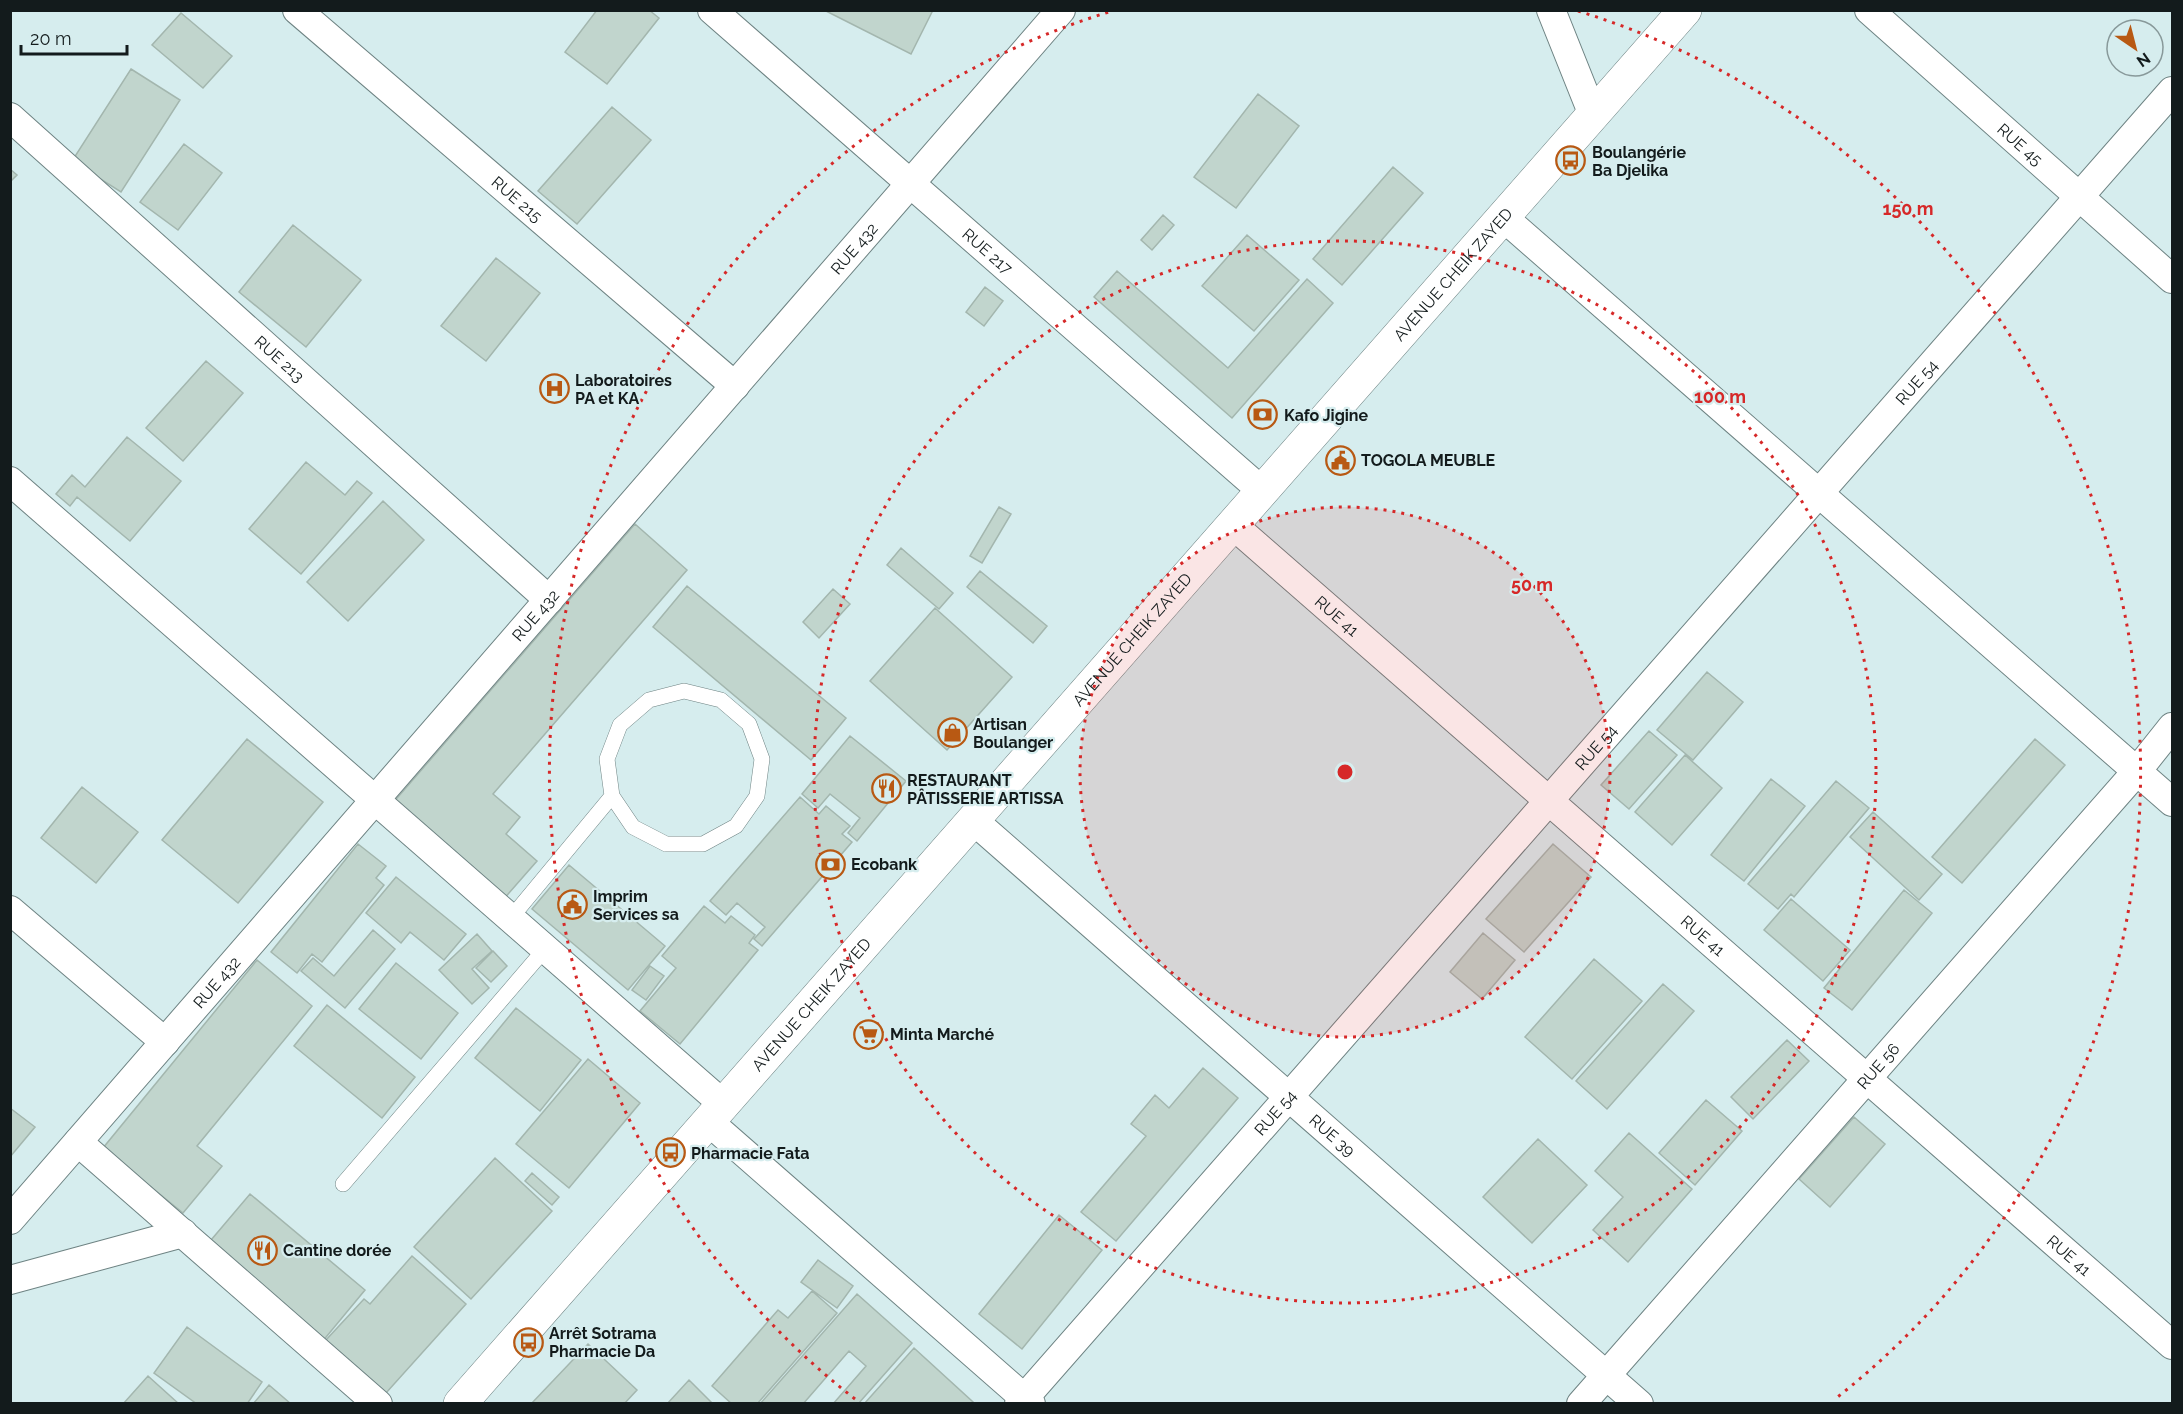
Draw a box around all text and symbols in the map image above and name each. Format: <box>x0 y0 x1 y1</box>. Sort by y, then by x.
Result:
scale bar <box>21 18 128 56</box>
north arrow <box>2105 18 2165 78</box>
text: 20 m <box>30 28 72 49</box>
text: N <box>2133 49 2154 71</box>
street label: RUE 45 <box>1994 119 2047 169</box>
place label: Boulangérie Ba Djelika <box>1592 143 1686 180</box>
bus stop icon: Boulangérie Ba Djelika <box>1555 145 1587 177</box>
street label: RUE 215 <box>488 172 546 226</box>
text: 150 m <box>1883 198 1934 219</box>
street label: AVENUE CHEIK ZAYED <box>1389 204 1516 345</box>
street label: RUE 432 <box>826 219 881 278</box>
street label: RUE 217 <box>959 224 1017 278</box>
street label: RUE 213 <box>251 331 308 386</box>
street label: RUE 54 <box>1891 355 1941 409</box>
place label: Laboratoires PA et KA <box>575 371 672 408</box>
hospital icon: Laboratoires PA et KA <box>538 373 570 405</box>
text: 100 m <box>1694 386 1746 407</box>
bank icon: Kafo Jigine <box>1247 399 1279 431</box>
place label: Kafo Jigine <box>1284 406 1369 425</box>
public building icon: TOGOLA MEUBLE <box>1324 444 1356 476</box>
place label: TOGOLA MEUBLE <box>1361 451 1496 470</box>
street label: AVENUE CHEIK ZAYED <box>1068 569 1195 710</box>
text: 50 m <box>1511 574 1553 595</box>
street label: RUE 432 <box>508 586 563 645</box>
street label: RUE 41 <box>1311 592 1363 640</box>
place label: Artisan Boulanger <box>973 715 1053 752</box>
shop icon: Artisan Boulanger <box>936 717 968 749</box>
street label: RUE 54 <box>1571 721 1621 774</box>
centre of rings <box>1335 762 1355 782</box>
place label: RESTAURANT PÂTISSERIE ARTISSA <box>907 771 1064 808</box>
restaurant icon: RESTAURANT PÂTISSERIE ARTISSA <box>870 773 902 805</box>
bank icon: Ecobank <box>814 848 846 880</box>
place label: Ecobank <box>851 855 917 874</box>
place label: Imprim Services sa <box>593 887 679 924</box>
public building icon: Imprim Services sa <box>556 889 588 921</box>
street label: RUE 41 <box>1677 911 1729 960</box>
street label: AVENUE CHEIK ZAYED <box>748 934 875 1075</box>
street label: RUE 432 <box>189 953 244 1012</box>
supermarket icon: Minta Marché <box>853 1018 885 1050</box>
place label: Minta Marché <box>890 1025 994 1044</box>
street label: RUE 56 <box>1853 1039 1903 1093</box>
street label: RUE 54 <box>1250 1086 1300 1139</box>
street label: RUE 39 <box>1306 1110 1359 1160</box>
bus stop icon: Pharmacie Fata <box>654 1137 686 1169</box>
place label: Pharmacie Fata <box>691 1144 810 1163</box>
street label: RUE 41 <box>2043 1231 2095 1279</box>
restaurant icon: Cantine dorée <box>246 1234 278 1266</box>
place label: Cantine dorée <box>283 1241 392 1260</box>
place label: Arrêt Sotrama Pharmacie Da <box>549 1324 656 1361</box>
bus stop icon: Arrêt Sotrama Pharmacie Da <box>512 1326 544 1358</box>

